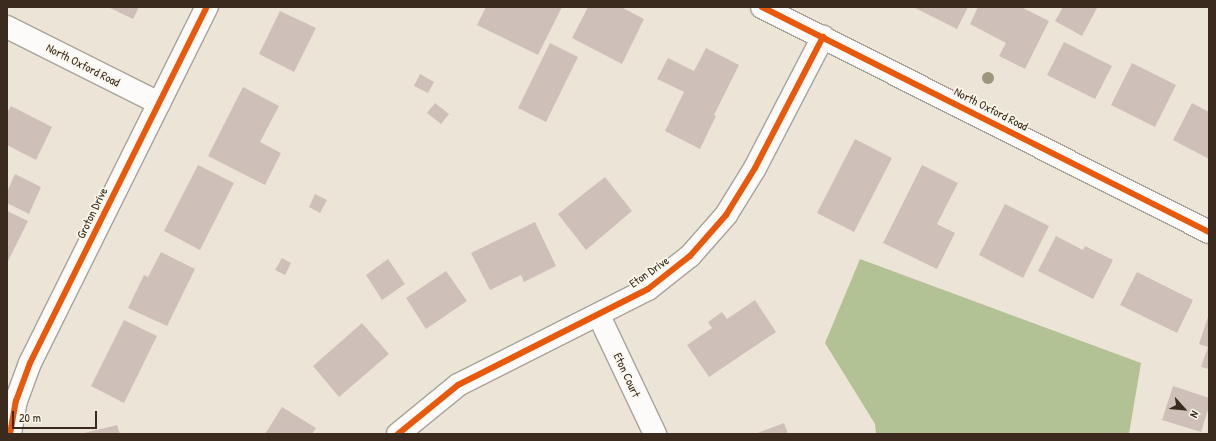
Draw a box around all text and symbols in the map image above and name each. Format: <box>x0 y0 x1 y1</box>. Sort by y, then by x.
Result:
street label: North Oxford Road <box>44 40 122 90</box>
street label: North Oxford Road <box>952 84 1030 134</box>
street label: Groton Drive <box>73 185 111 241</box>
street label: Eton Drive <box>626 253 672 291</box>
street label: Eton Court <box>610 350 644 400</box>
north arrow <box>1164 389 1204 429</box>
scale bar <box>14 403 99 429</box>
text: 20 m <box>19 409 41 426</box>
text: N <box>1187 409 1202 420</box>

